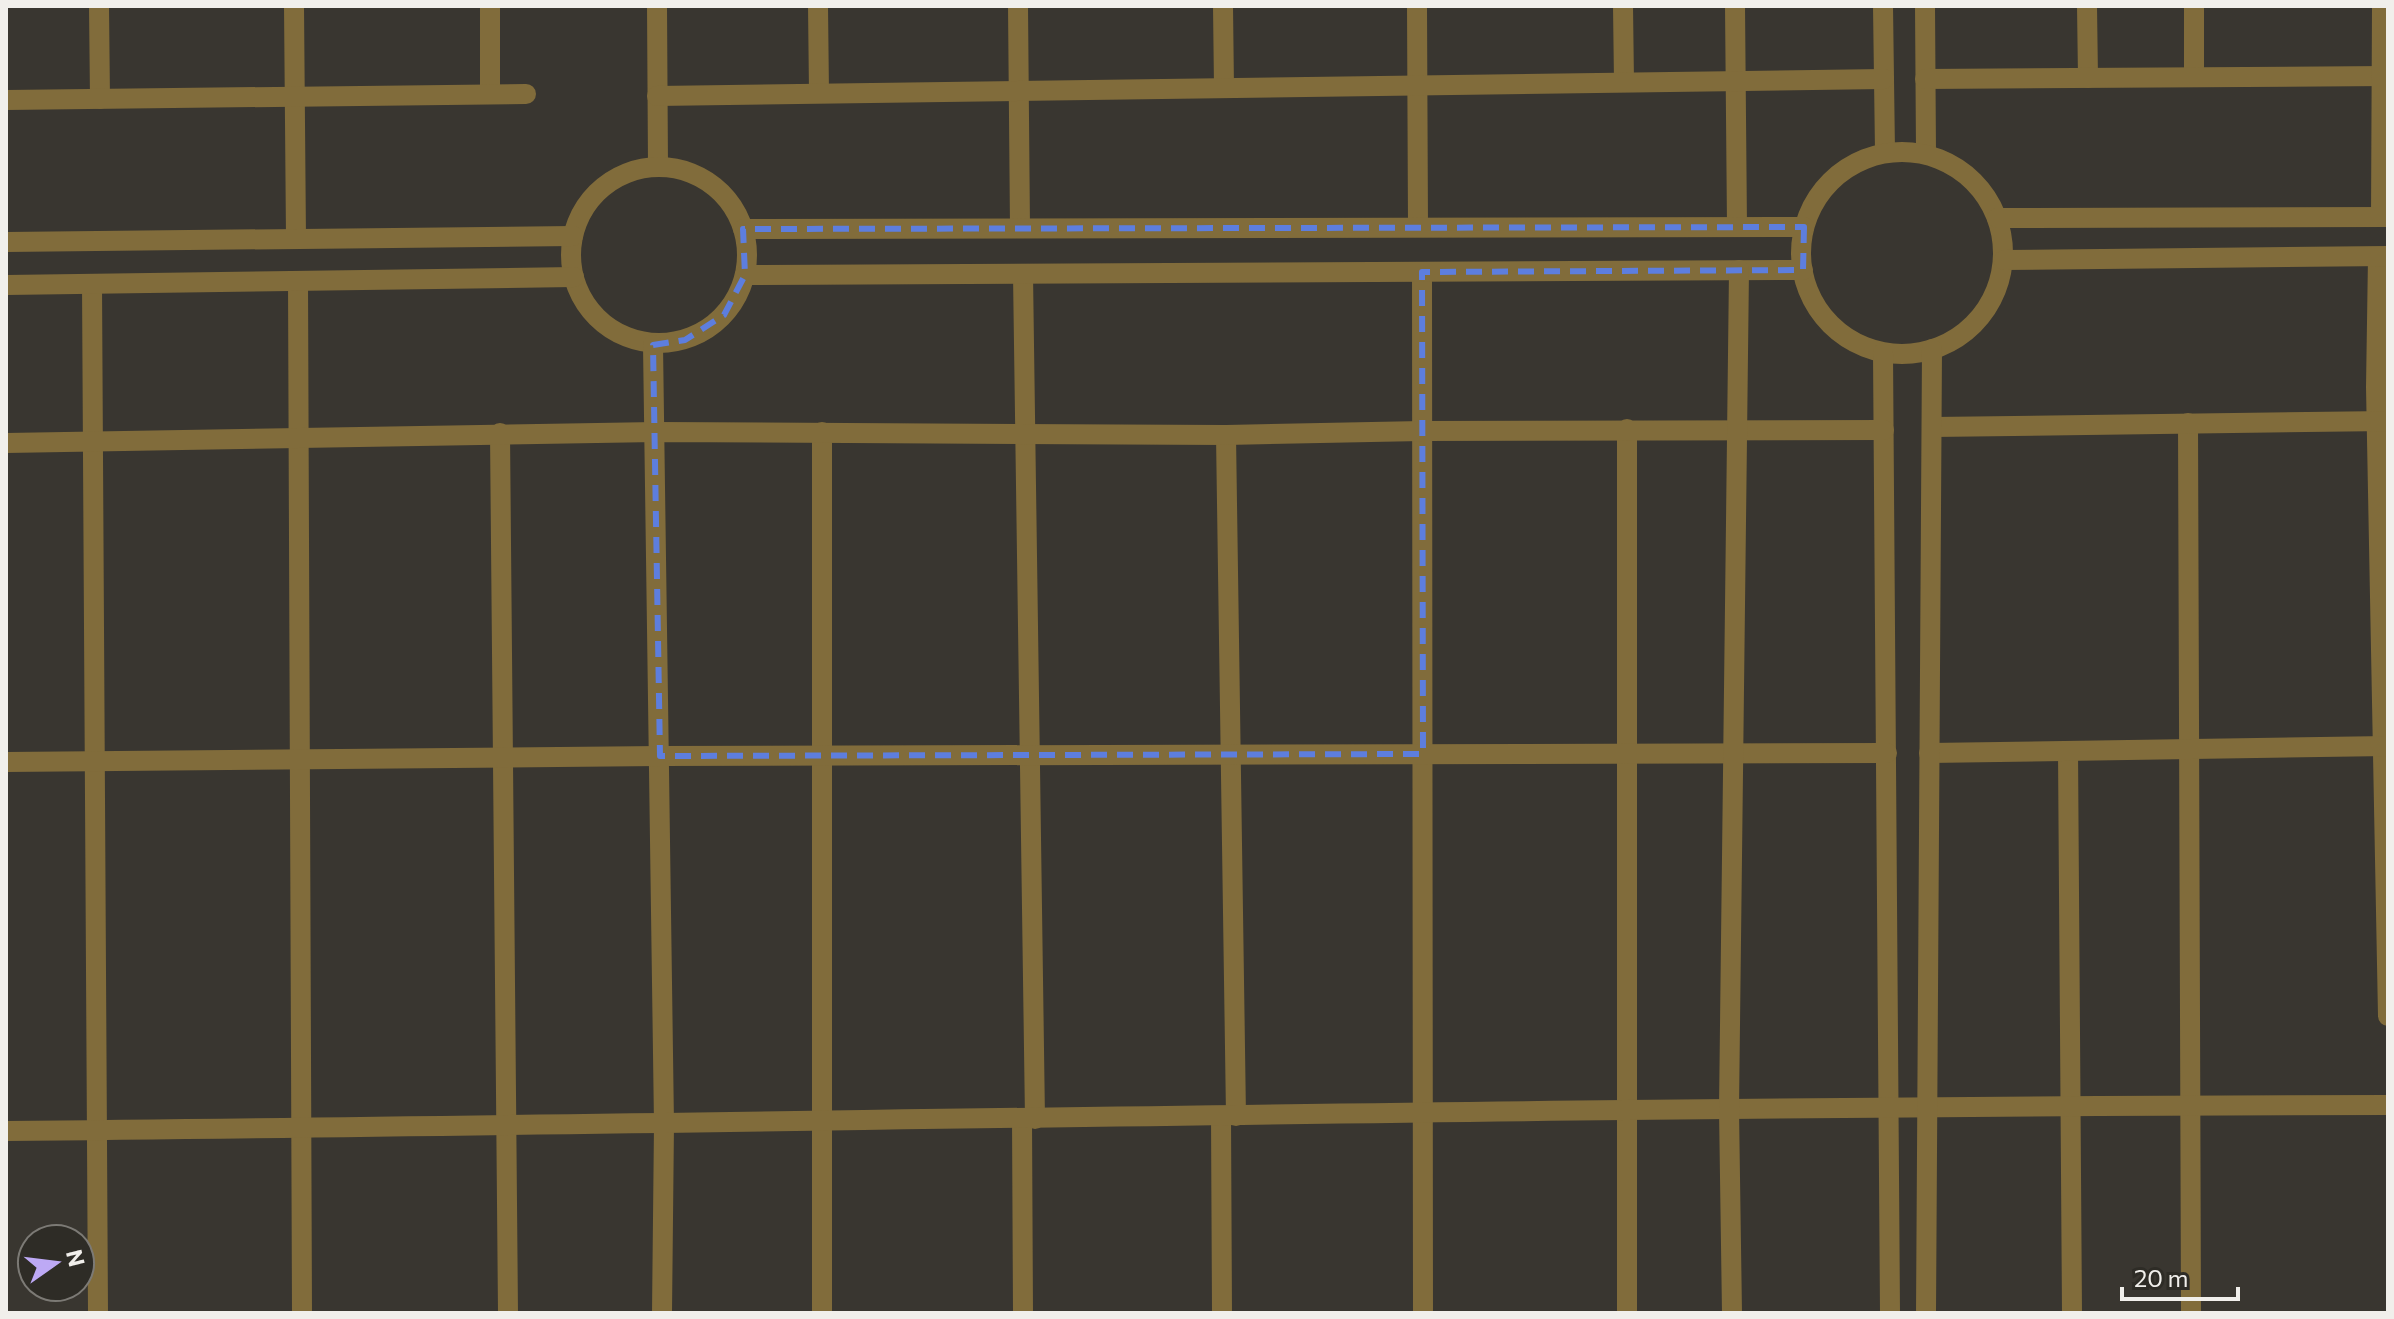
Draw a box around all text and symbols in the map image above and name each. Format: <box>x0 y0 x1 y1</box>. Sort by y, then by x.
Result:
north arrow <box>16 1223 96 1303</box>
text: N <box>61 1247 91 1269</box>
scale bar <box>2122 1251 2238 1301</box>
text: 20 m <box>2134 1263 2188 1292</box>

